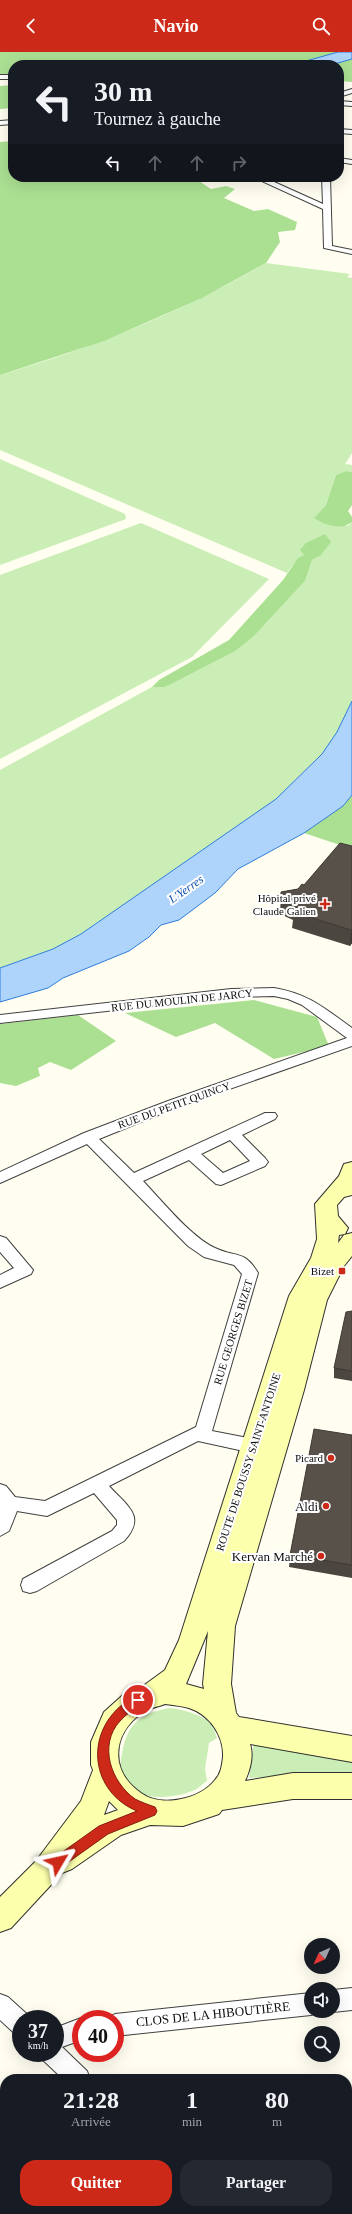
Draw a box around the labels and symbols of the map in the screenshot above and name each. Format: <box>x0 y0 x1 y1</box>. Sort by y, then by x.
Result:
water label: L'Yerres <box>165 872 206 907</box>
place label: Hôpital privé Claude Galien <box>253 892 316 917</box>
marker: Hôpital privé Claude Galien <box>319 898 331 910</box>
street label: RUE DU MOULIN DE JARCY <box>111 987 253 1013</box>
street label: RUE DU PETIT QUINCY <box>116 1079 232 1131</box>
place label: Bizet <box>311 1265 334 1277</box>
marker: Bizet <box>337 1266 347 1276</box>
street label: RUE GEORGES BIZET <box>211 1278 255 1386</box>
street label: ROUTE DE BOUSSY SAINT-ANTOINE <box>214 1371 283 1552</box>
place label: Picard <box>295 1452 323 1464</box>
marker: Picard <box>326 1453 336 1463</box>
place label: Aldi <box>295 1499 318 1514</box>
marker: Aldi <box>321 1501 331 1511</box>
place label: Kervan Marché <box>232 1549 313 1564</box>
marker: Kervan Marché <box>316 1551 326 1561</box>
pin <box>121 1683 155 1717</box>
position arrow <box>37 1841 79 1883</box>
north arrow <box>304 1938 340 1974</box>
street label: CLOS DE LA HIBOUTIÈRE <box>135 1998 291 2030</box>
speed limit sign: 40 <box>72 2010 124 2062</box>

